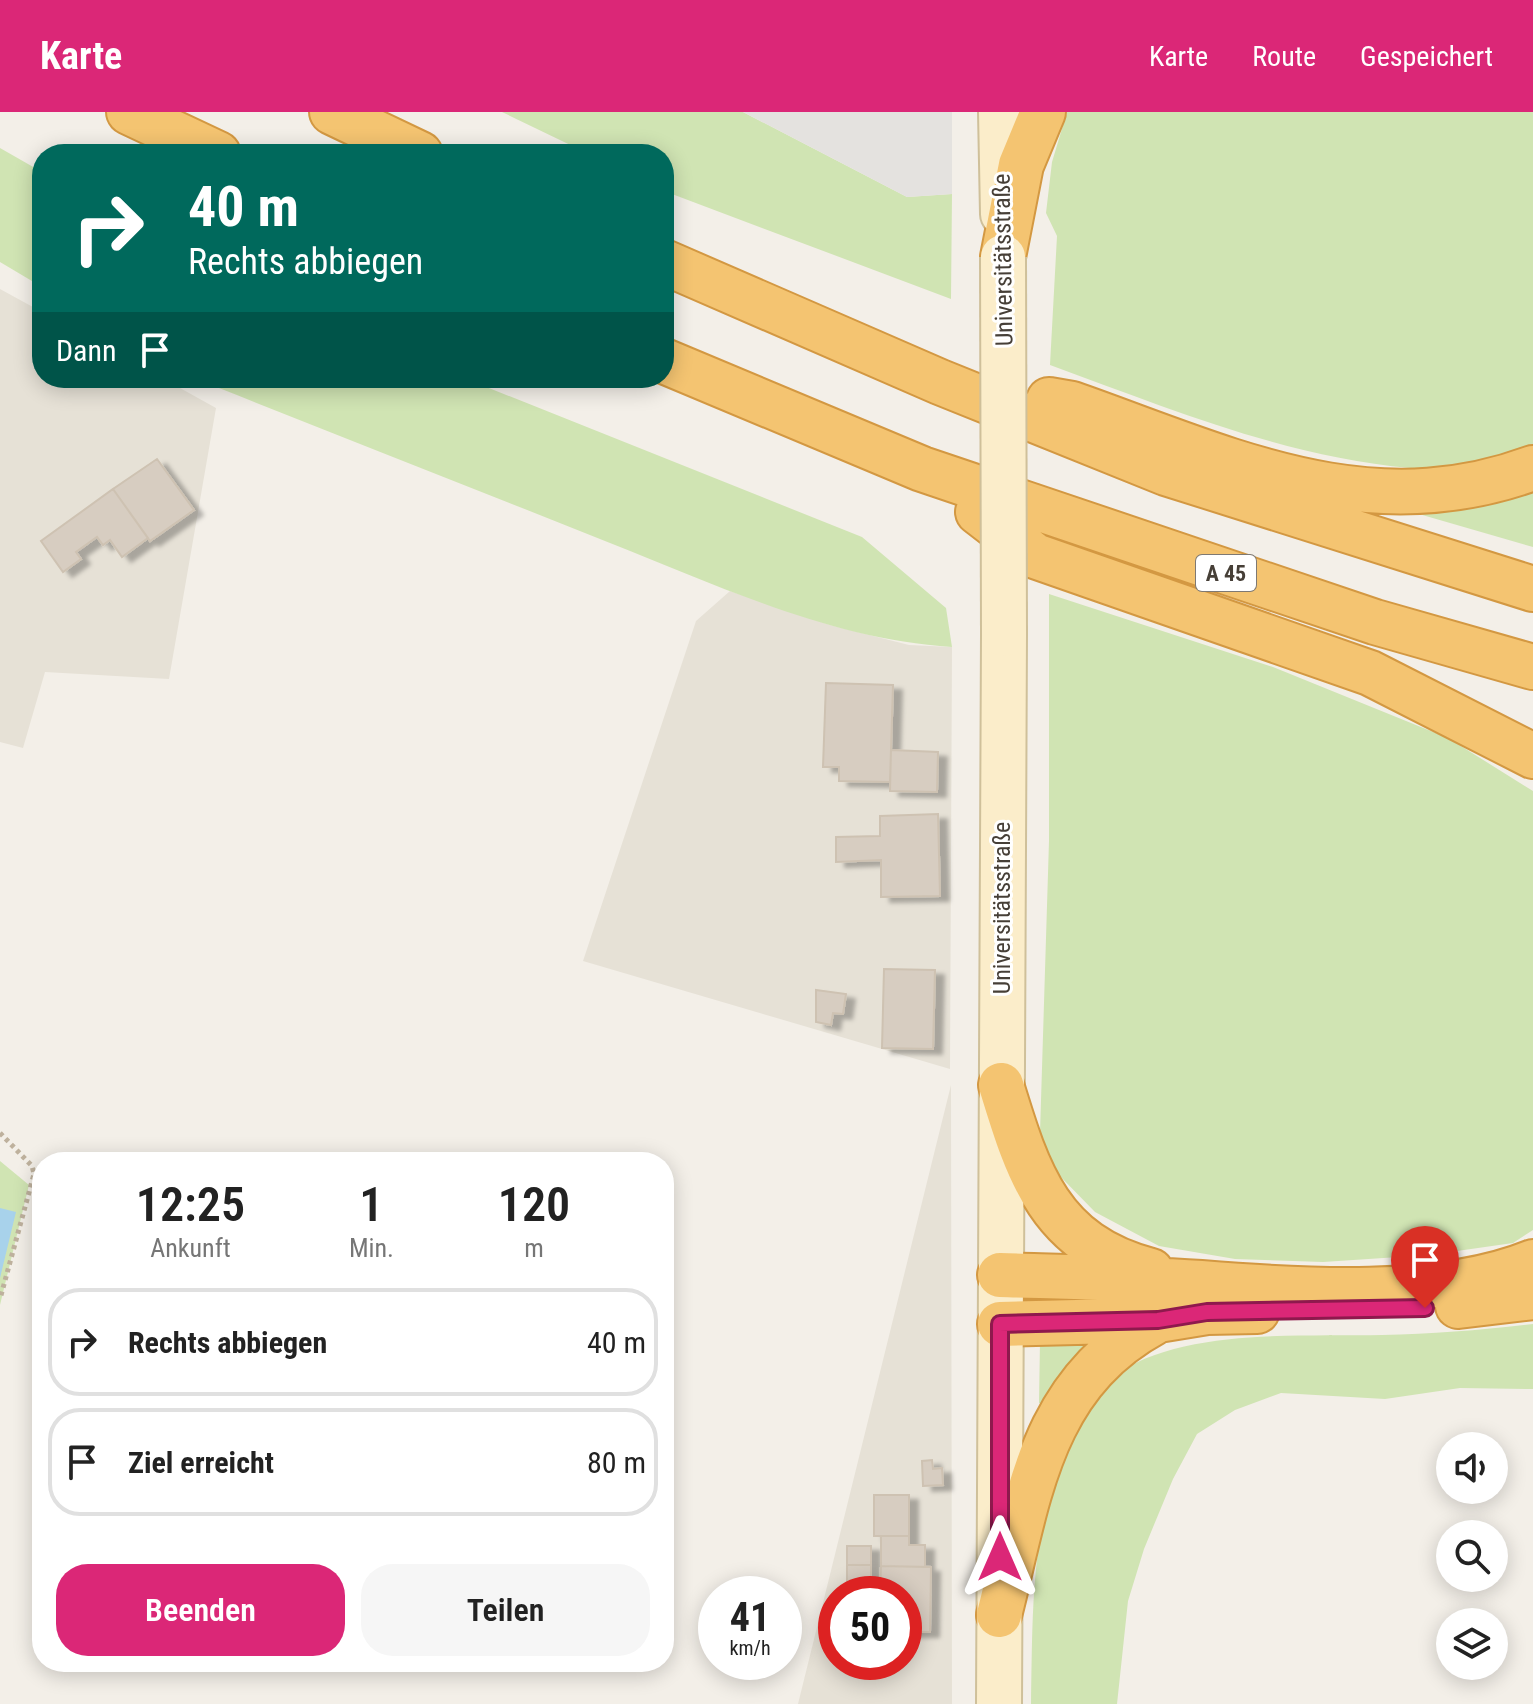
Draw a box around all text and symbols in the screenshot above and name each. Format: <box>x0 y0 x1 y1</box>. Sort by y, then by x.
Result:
text: Karte <box>40 34 122 78</box>
text: Karte <box>1149 40 1208 73</box>
text: Route <box>1252 40 1316 73</box>
text: Gespeichert <box>1360 40 1493 73</box>
street label: Universitätsstraße <box>987 173 1019 347</box>
text: 40 m <box>188 174 299 240</box>
icon: right <box>56 176 160 280</box>
text: Rechts abbiegen <box>188 241 423 283</box>
icon: arrive <box>133 328 177 372</box>
text: Dann <box>56 333 117 368</box>
road number: A 45 <box>1196 555 1256 591</box>
street label: Universitätsstraße <box>988 822 1016 994</box>
text: 12:25 <box>136 1176 245 1233</box>
text: 1 <box>359 1176 383 1233</box>
text: 120 <box>498 1176 570 1233</box>
pin <box>1391 1226 1459 1308</box>
text: Ankunft <box>150 1233 231 1263</box>
text: Min. <box>349 1233 394 1263</box>
text: m <box>524 1233 544 1263</box>
icon: arrive <box>1403 1238 1447 1282</box>
icon: right <box>60 1320 104 1364</box>
text: Rechts abbiegen <box>128 1325 327 1360</box>
text: 40 m <box>587 1325 646 1360</box>
map controls <box>1436 1432 1508 1680</box>
button: sound <box>1436 1432 1508 1504</box>
icon: arrive <box>60 1440 104 1484</box>
text: Ziel erreicht <box>128 1445 274 1480</box>
text: 80 m <box>587 1445 646 1480</box>
position arrow <box>958 1515 1042 1599</box>
button: search <box>1436 1520 1508 1592</box>
button: Beenden <box>56 1564 345 1656</box>
button: Teilen <box>361 1564 650 1656</box>
speed limit sign: 50 <box>818 1576 922 1680</box>
text: 41 <box>730 1594 770 1641</box>
button: layers <box>1436 1608 1508 1680</box>
text: km/h <box>729 1636 771 1660</box>

